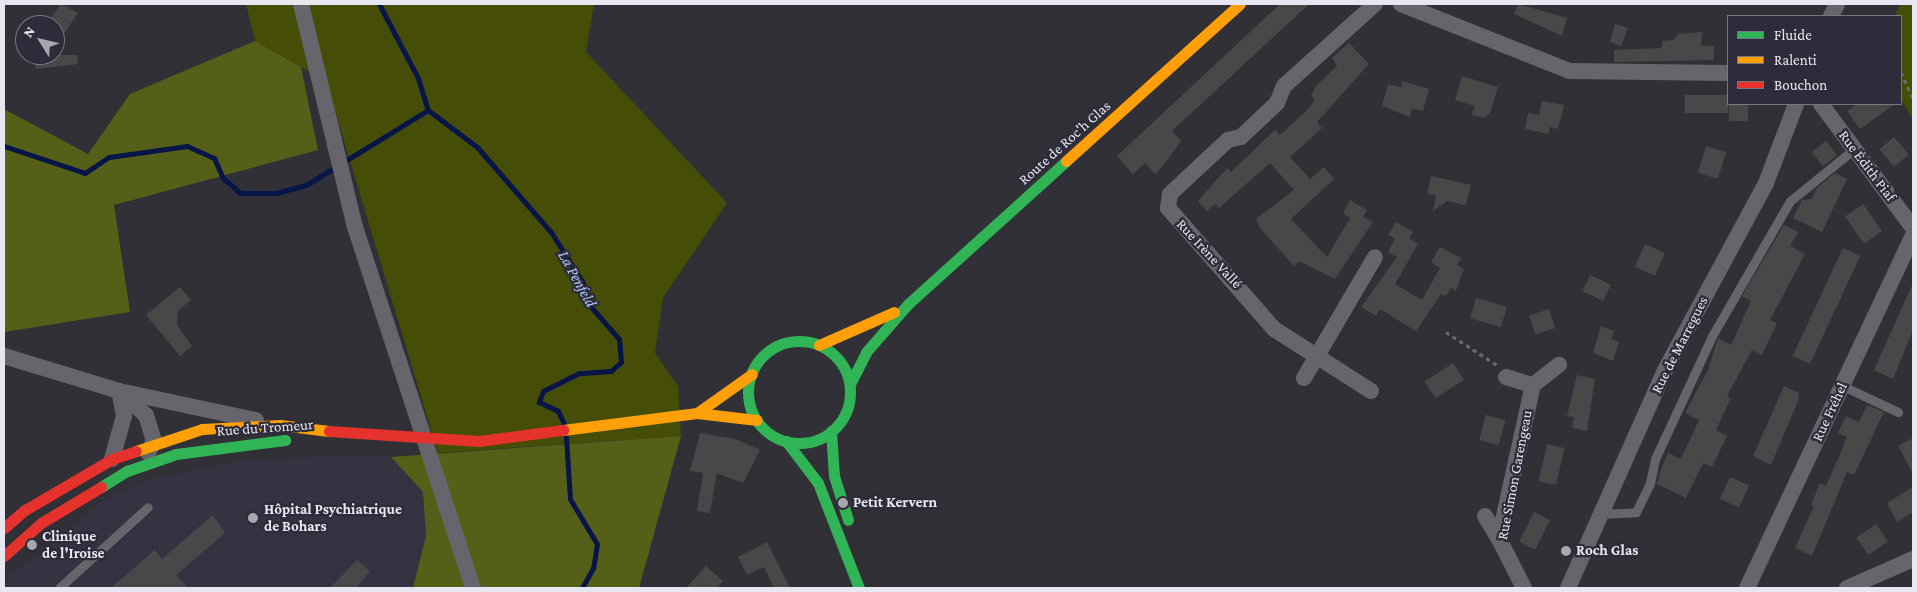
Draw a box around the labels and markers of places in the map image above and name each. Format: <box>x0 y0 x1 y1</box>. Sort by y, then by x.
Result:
place label: Petit Kervern <box>853 494 937 512</box>
marker: Petit Kervern <box>837 497 849 509</box>
place label: Hôpital Psychiatrique de Bohars <box>264 500 402 535</box>
marker: Hôpital Psychiatrique de Bohars <box>246 511 260 525</box>
place label: Clinique de l'Iroise <box>42 527 105 562</box>
marker: Clinique de l'Iroise <box>26 539 38 551</box>
place label: Roch Glas <box>1576 542 1638 560</box>
marker: Roch Glas <box>1560 545 1572 557</box>

